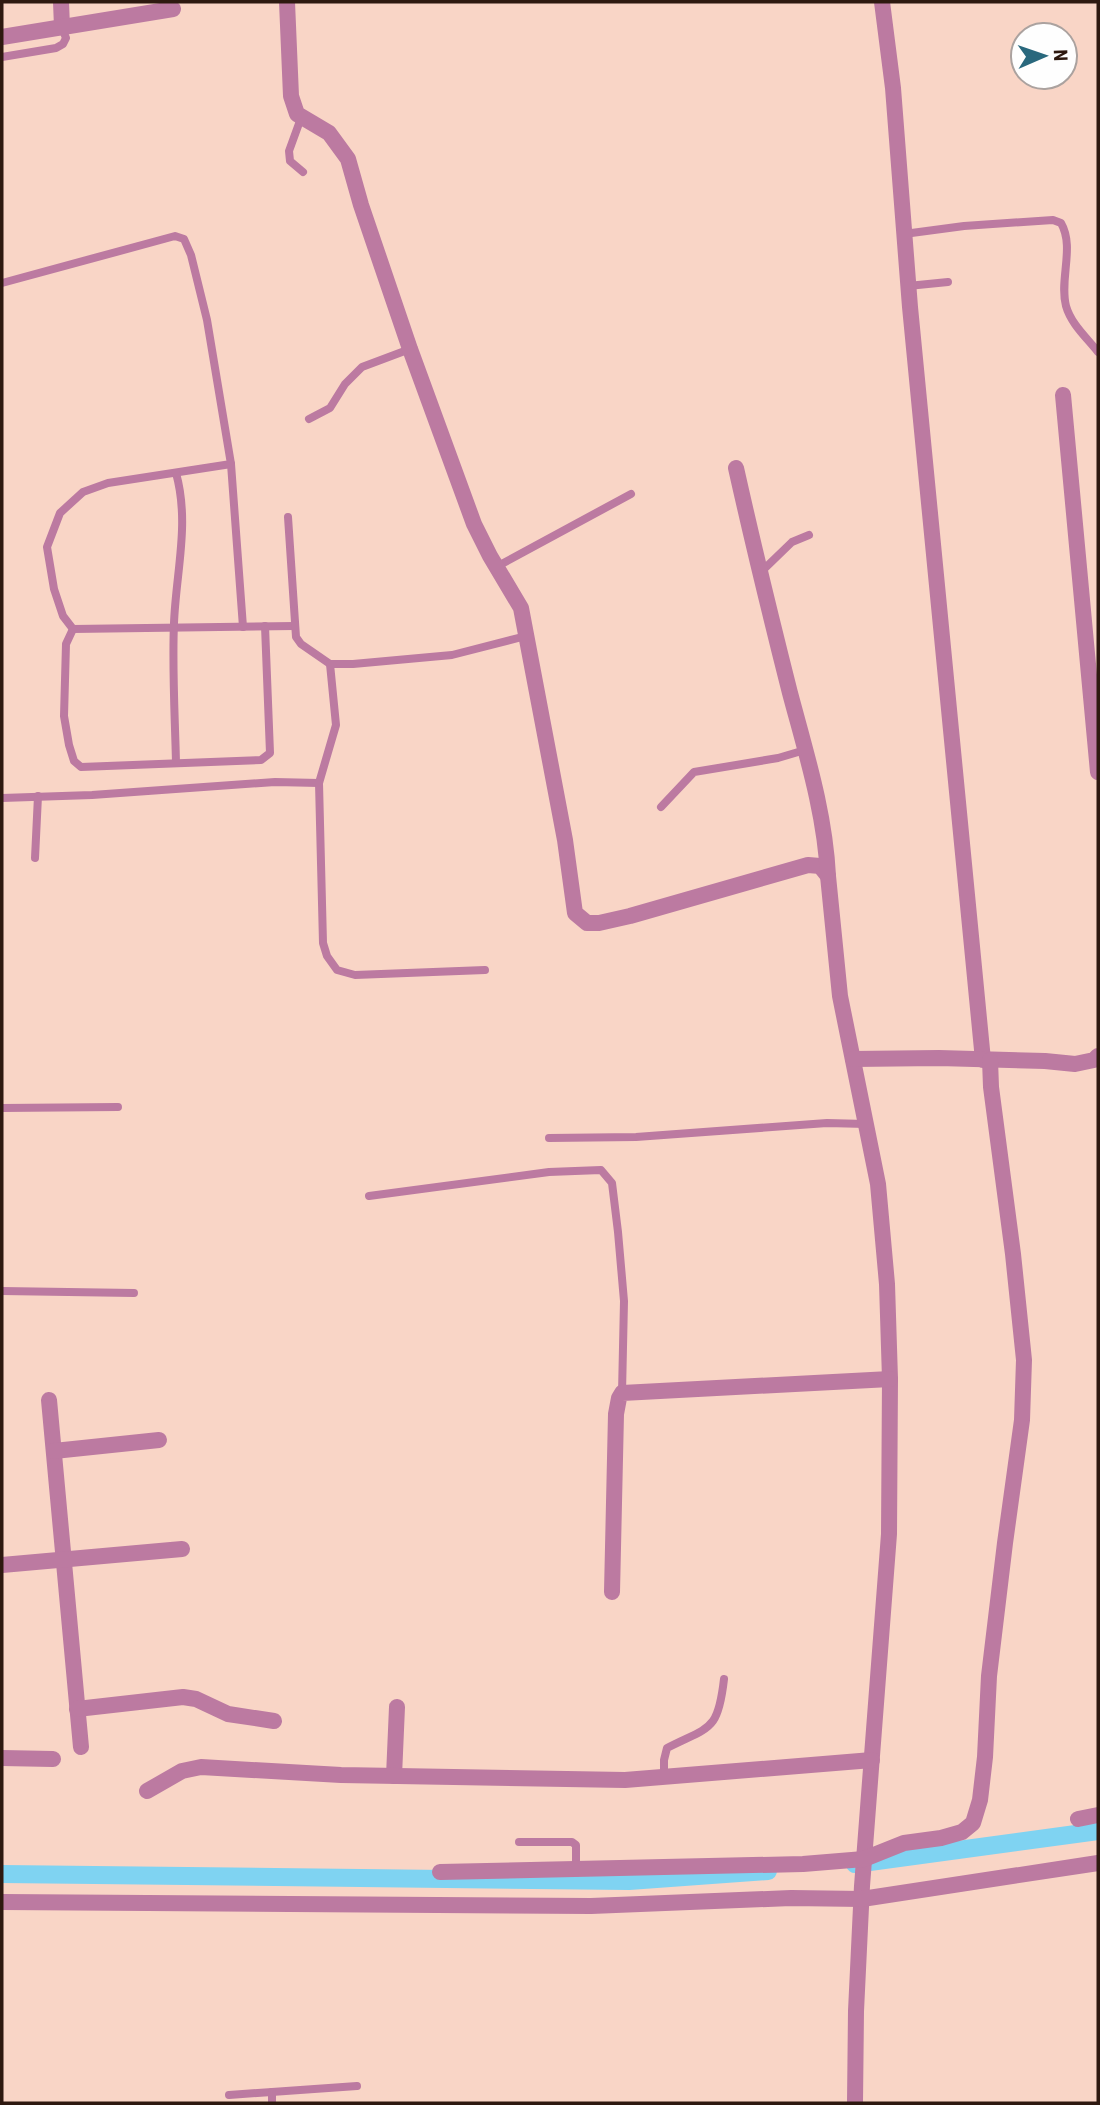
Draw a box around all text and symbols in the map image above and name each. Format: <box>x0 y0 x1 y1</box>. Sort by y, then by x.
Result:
north arrow <box>1009 21 1079 91</box>
text: N <box>1049 49 1072 62</box>

